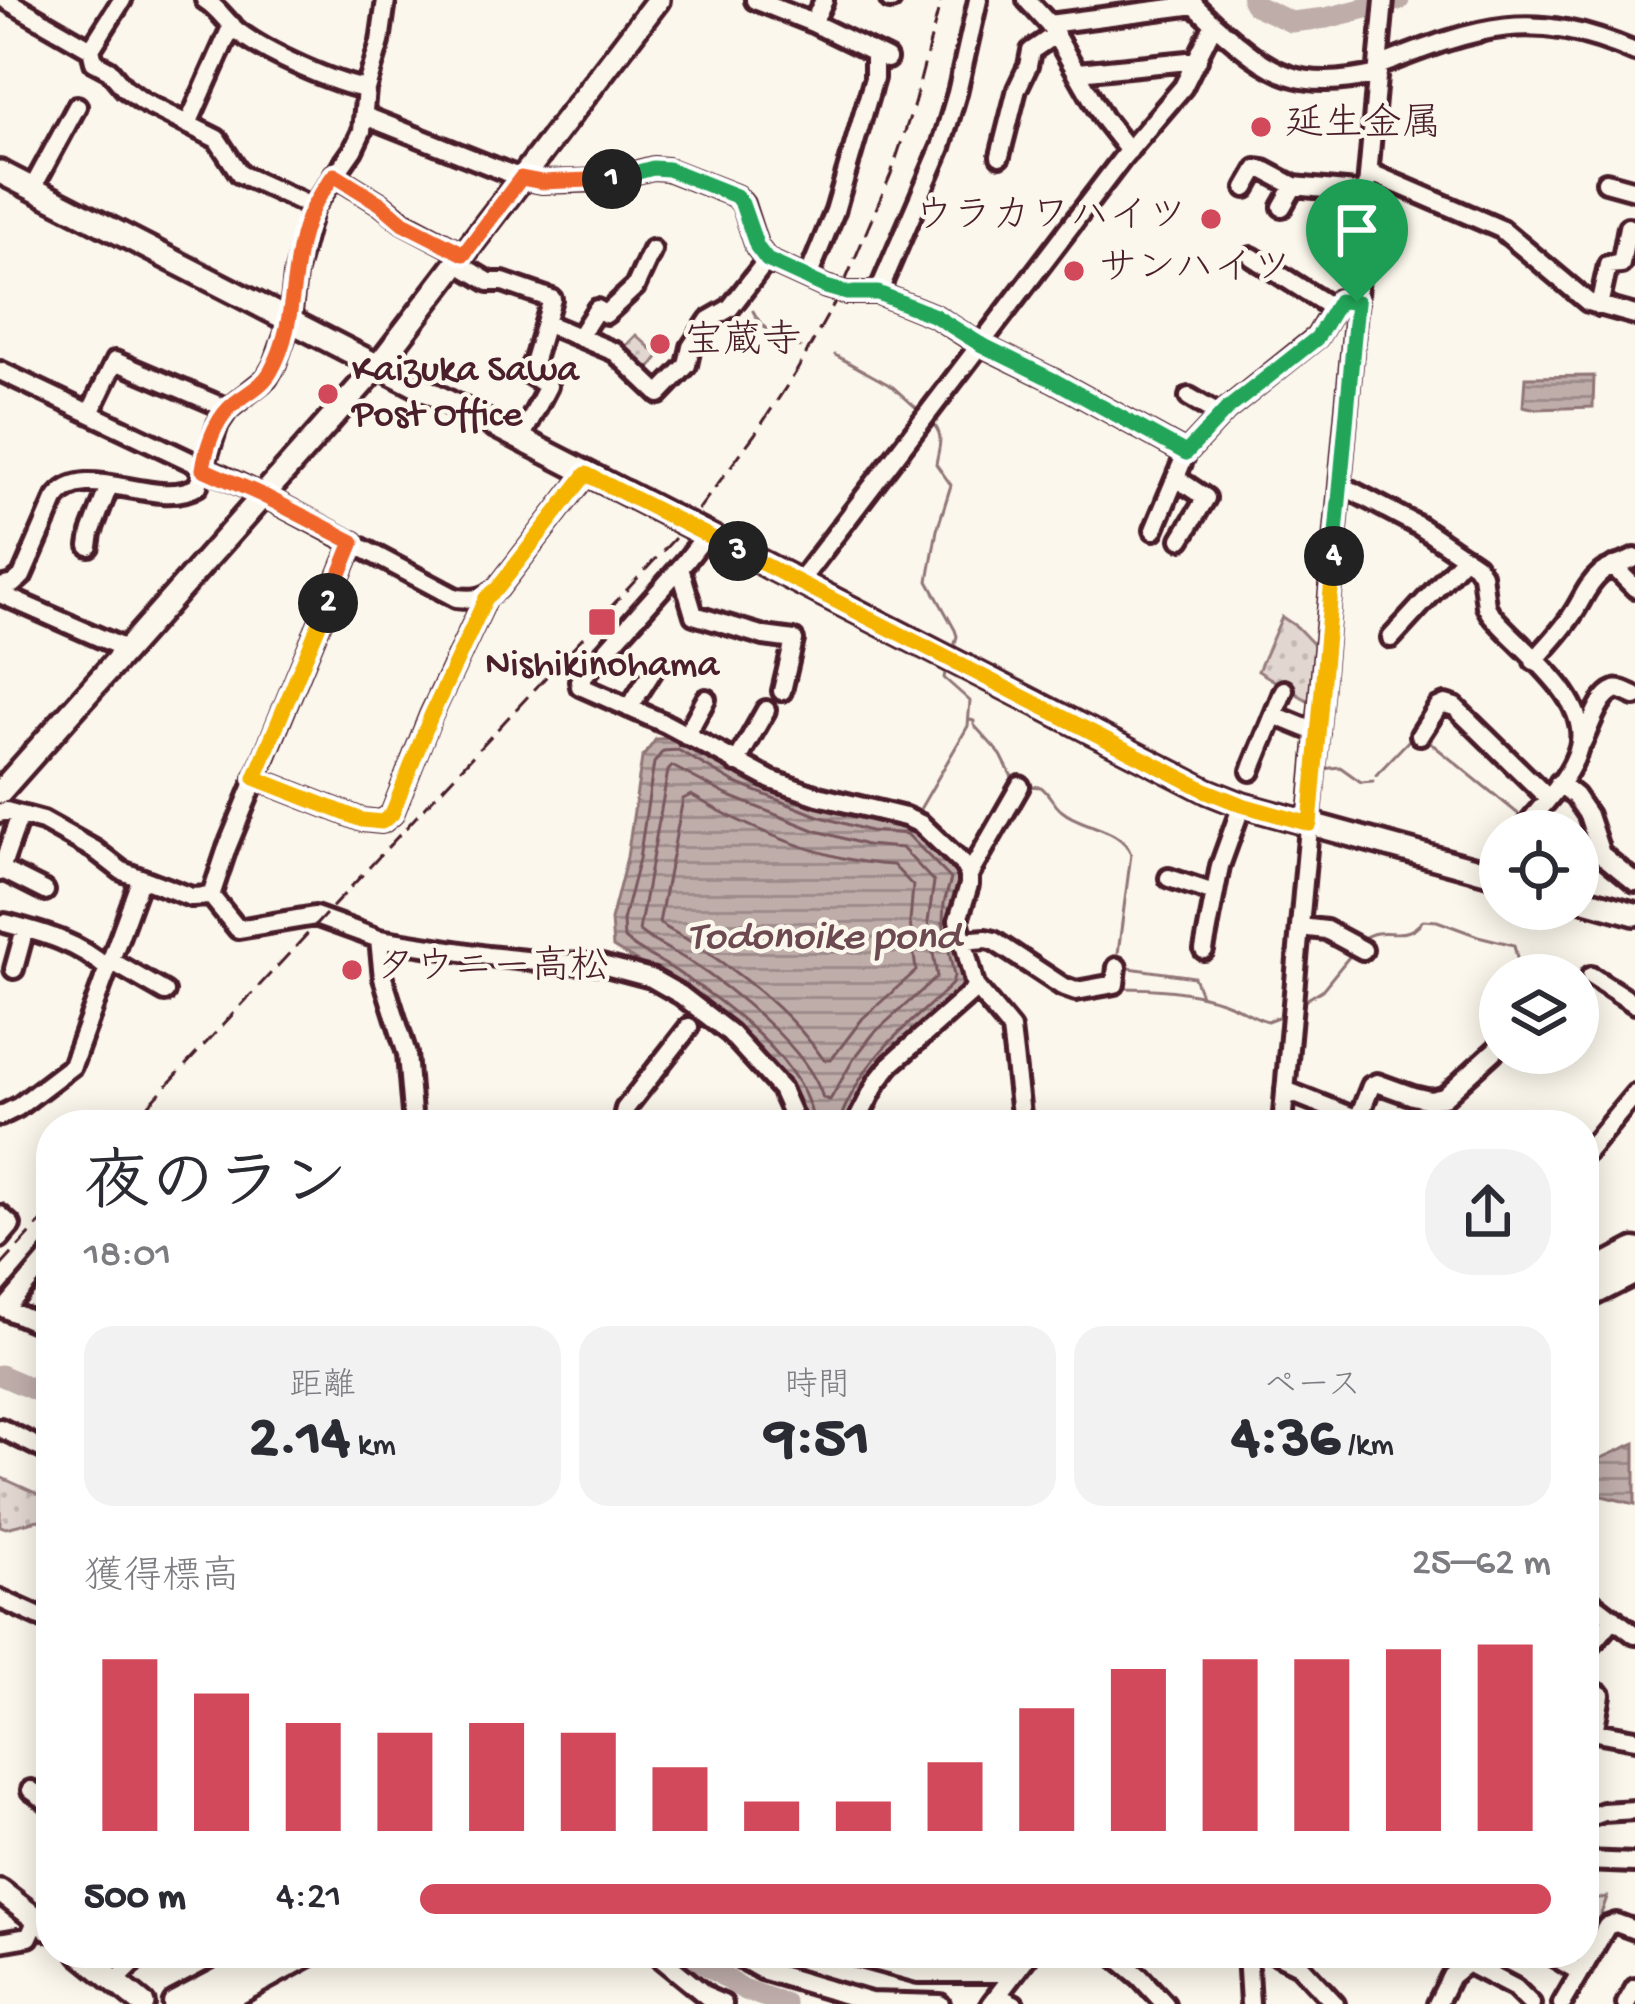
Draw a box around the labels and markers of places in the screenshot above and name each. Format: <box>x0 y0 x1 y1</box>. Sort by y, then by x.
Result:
place label: 延生金属 <box>1285 102 1441 150</box>
marker: 延生金属 <box>1248 114 1274 140</box>
pin: 1 <box>582 149 642 209</box>
pin <box>1306 179 1408 302</box>
place label: ウラカワハイツ <box>914 196 1187 242</box>
marker: ウラカワハイツ <box>1198 206 1224 232</box>
place label: サンハイツ <box>1098 248 1291 294</box>
marker: サンハイツ <box>1061 258 1087 284</box>
place label: 宝蔵寺 <box>684 319 801 367</box>
marker: 宝蔵寺 <box>647 331 673 357</box>
place label: Kaizuka Sawa Post Office <box>350 349 580 440</box>
marker: Kaizuka Sawa Post Office <box>315 381 341 407</box>
pin: 3 <box>708 521 768 581</box>
pin: 4 <box>1304 526 1364 586</box>
pin: 2 <box>298 573 358 633</box>
marker: Nishikinohama <box>586 606 618 638</box>
place label: Nishikinohama <box>485 644 720 690</box>
place label: タウニー高松 <box>376 945 609 993</box>
marker: タウニー高松 <box>339 957 365 983</box>

